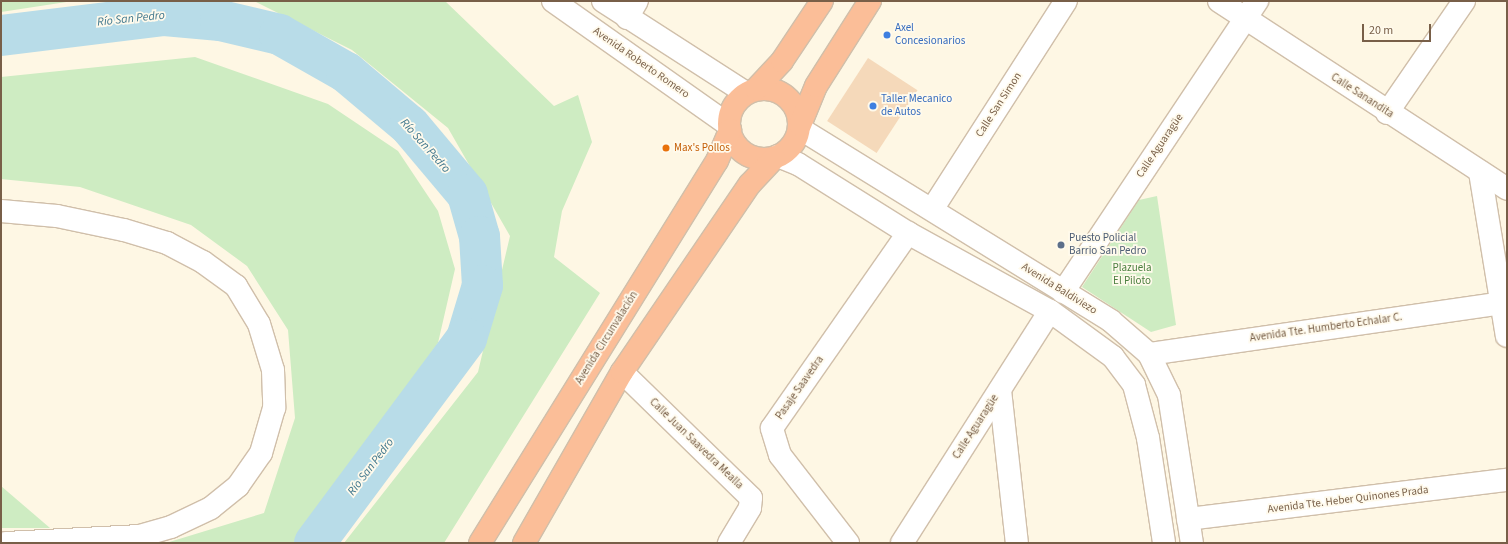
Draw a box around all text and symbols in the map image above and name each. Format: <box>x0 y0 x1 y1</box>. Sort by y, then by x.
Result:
water label: Río San Pedro <box>96 8 166 30</box>
scale bar <box>1364 16 1433 42</box>
place label: Axel Concesionarios <box>895 22 965 48</box>
text: 20 m <box>1369 22 1393 39</box>
street label: Avenida Roberto Romero <box>590 25 692 101</box>
marker: Axel Concesionarios <box>882 30 892 40</box>
street label: Calle San Simon <box>973 70 1025 140</box>
street label: Calle Sanandita <box>1328 71 1396 121</box>
place label: Taller Mecanico de Autos <box>881 93 952 119</box>
marker: Taller Mecanico de Autos <box>868 101 878 111</box>
street label: Calle Aguaragüe <box>1134 112 1186 180</box>
water label: Río San Pedro <box>397 116 453 176</box>
place label: Max's Pollos <box>674 141 730 155</box>
marker: Max's Pollos <box>661 143 671 153</box>
place label: Puesto Policial Barrio San Pedro <box>1069 232 1146 258</box>
marker: Puesto Policial Barrio San Pedro <box>1056 240 1066 250</box>
street label: Avenida Baldiviezo <box>1019 260 1099 318</box>
park label: Plazuela El Piloto <box>1113 262 1151 288</box>
street label: Avenida Circunvalación <box>573 289 641 387</box>
street label: Avenida Tte. Humberto Echalar C. <box>1249 311 1403 345</box>
street label: Pasaje Saavedra <box>773 354 827 422</box>
street label: Calle Aguaragüe <box>950 392 1002 462</box>
street label: Calle Juan Saavedra Mealla <box>646 396 746 492</box>
water label: Río San Pedro <box>345 436 397 498</box>
street label: Avenida Tte. Heber Quinones Prada <box>1267 484 1429 516</box>

